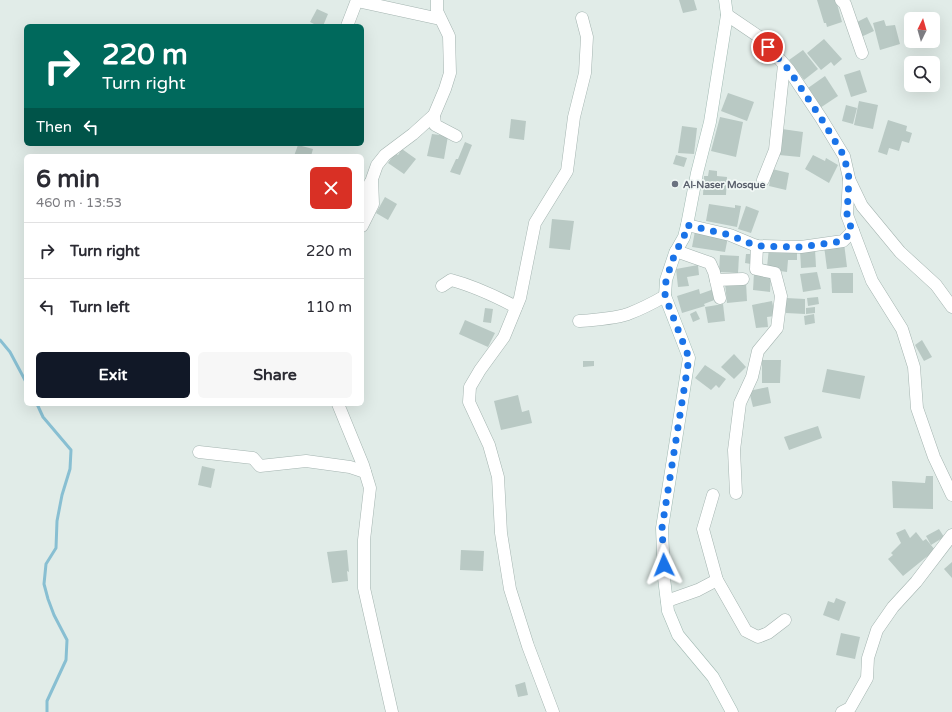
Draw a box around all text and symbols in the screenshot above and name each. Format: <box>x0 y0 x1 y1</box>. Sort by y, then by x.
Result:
north arrow <box>904 12 940 48</box>
map controls <box>904 12 940 92</box>
pin <box>751 30 785 64</box>
icon: arrive <box>757 36 779 58</box>
text: 220 m <box>102 38 188 72</box>
icon: right <box>36 40 88 92</box>
button: search <box>904 56 940 92</box>
text: Turn right <box>102 72 186 94</box>
icon: left <box>80 116 102 138</box>
text: Then <box>36 118 72 136</box>
text: 6 min <box>36 165 100 194</box>
button: close <box>310 167 352 209</box>
marker: Al-Naser Mosque <box>670 179 680 189</box>
place label: Al-Naser Mosque <box>683 179 766 191</box>
text: 460 m · 13:53 <box>36 195 122 211</box>
icon: right <box>36 240 58 262</box>
text: Turn right <box>70 242 140 260</box>
text: 220 m <box>306 242 352 260</box>
icon: left <box>36 296 58 318</box>
text: Turn left <box>70 298 130 316</box>
text: 110 m <box>306 298 352 316</box>
button: Exit <box>36 352 190 398</box>
button: Share <box>198 352 352 398</box>
position arrow <box>643 544 685 586</box>

